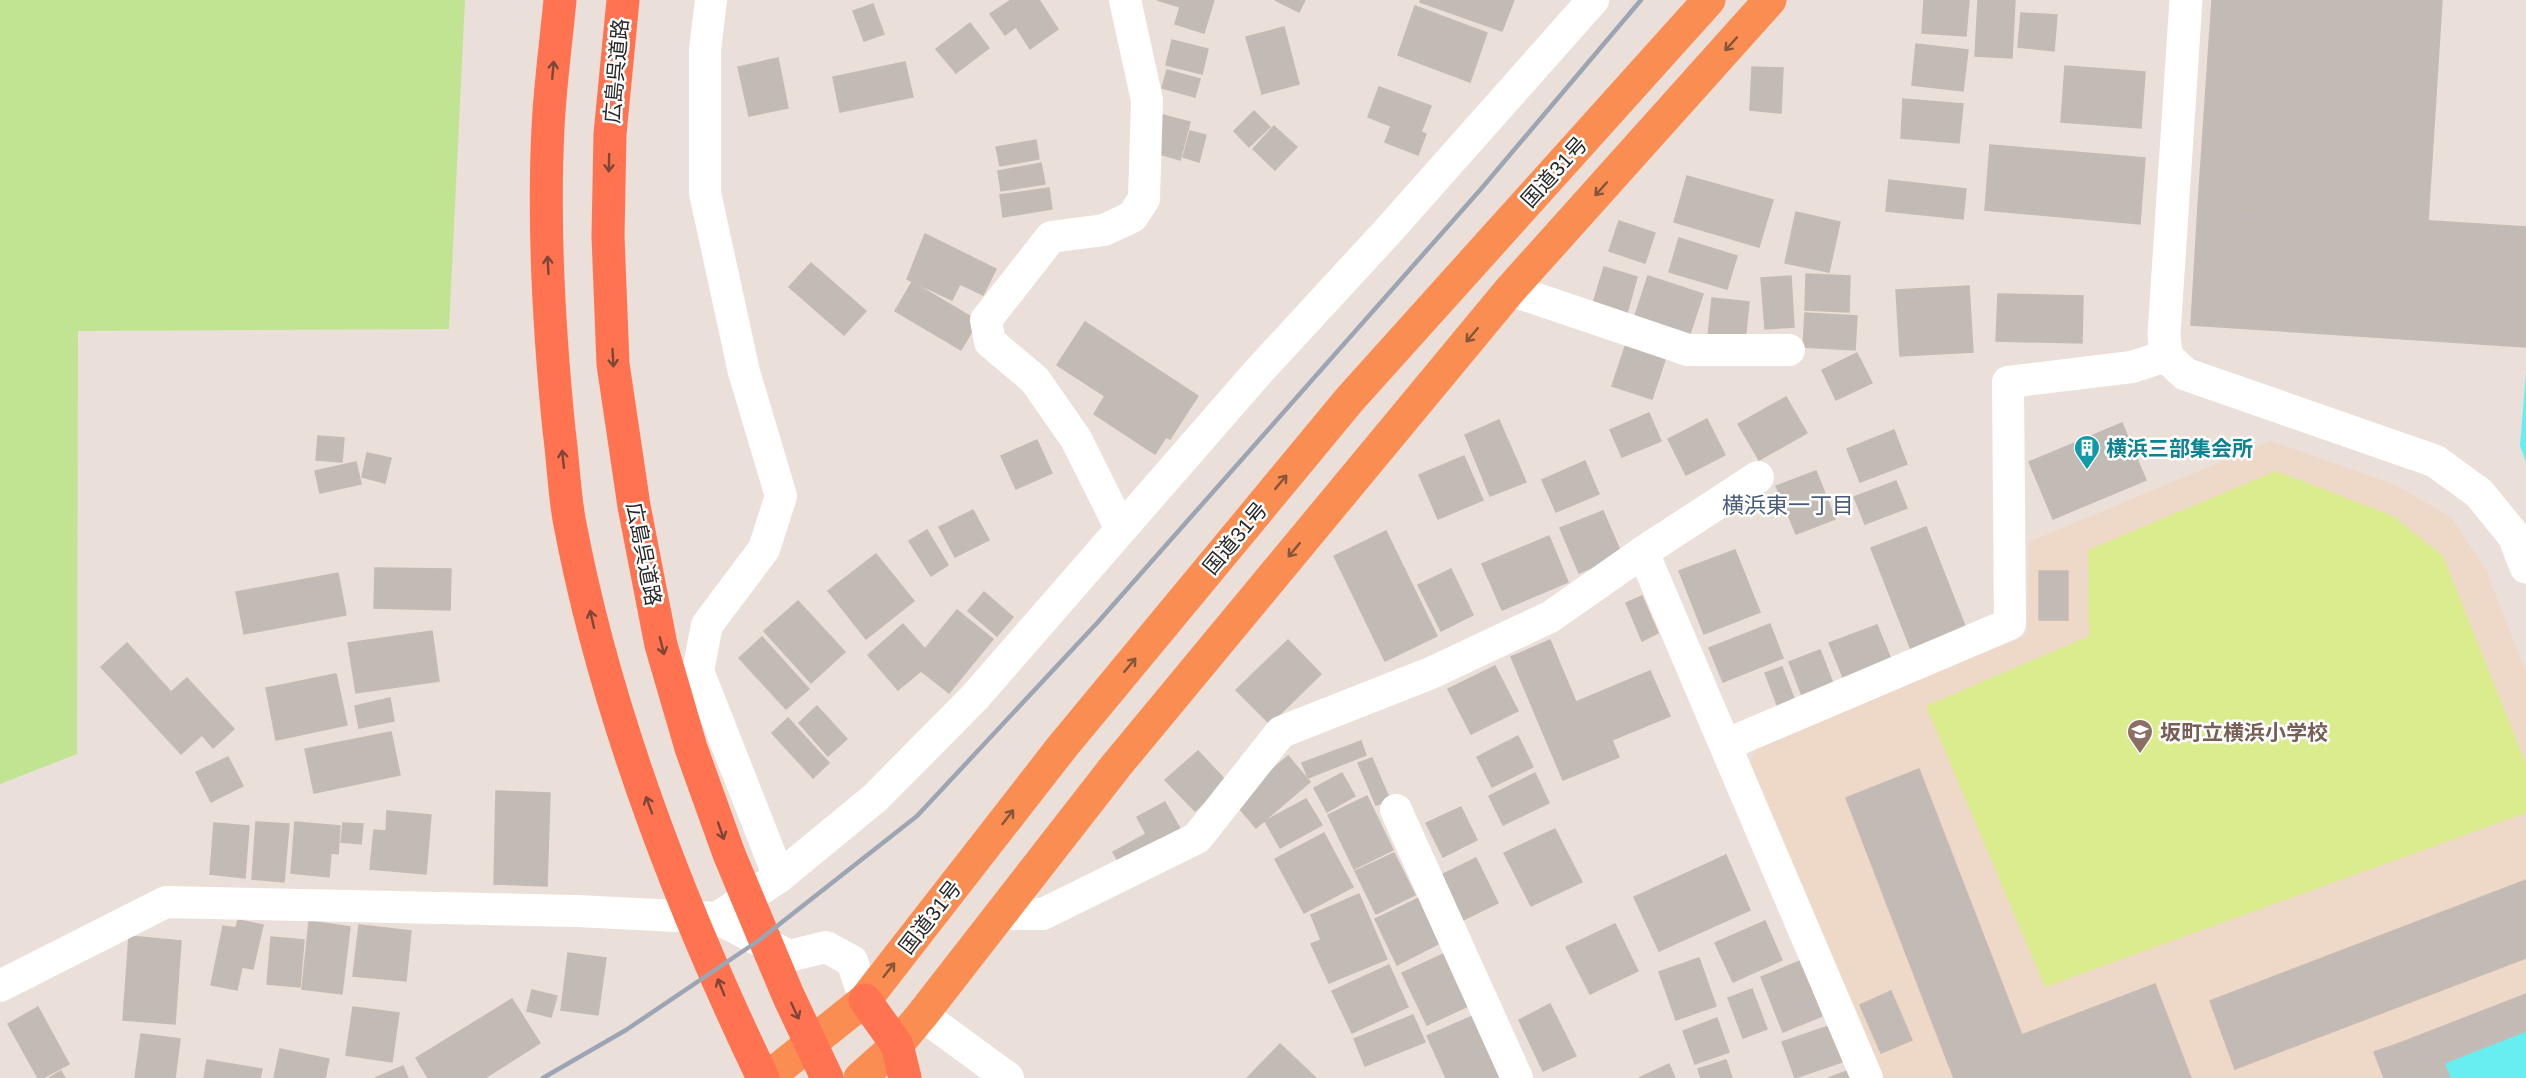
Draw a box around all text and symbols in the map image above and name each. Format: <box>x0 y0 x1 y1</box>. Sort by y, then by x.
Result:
street label: 広島呉道路 <box>600 18 632 124</box>
one-way arrow <box>1724 36 1738 51</box>
one-way arrow <box>548 61 559 81</box>
street label: 国道31号 <box>1517 132 1591 212</box>
one-way arrow <box>604 152 615 172</box>
one-way arrow <box>1594 181 1608 196</box>
one-way arrow <box>542 256 553 276</box>
one-way arrow <box>1466 327 1479 343</box>
one-way arrow <box>608 347 619 367</box>
building icon: 横浜三部集会所 <box>2072 433 2102 471</box>
place label: 横浜三部集会所 <box>2106 437 2253 460</box>
one-way arrow <box>557 450 568 470</box>
one-way arrow <box>1275 474 1288 490</box>
district label: 横浜東一丁目 <box>1722 493 1854 518</box>
street label: 国道31号 <box>1198 498 1272 578</box>
street label: 広島呉道路 <box>623 500 665 608</box>
one-way arrow <box>1288 542 1301 558</box>
one-way arrow <box>586 610 598 629</box>
one-way arrow <box>656 636 668 655</box>
one-way arrow <box>1124 657 1137 673</box>
school or university icon: 坂町立横浜小学校 <box>2125 717 2155 755</box>
place label: 坂町立横浜小学校 <box>2160 721 2328 744</box>
one-way arrow <box>643 796 654 815</box>
one-way arrow <box>1002 809 1015 825</box>
one-way arrow <box>716 822 727 840</box>
street label: 国道31号 <box>894 876 966 958</box>
one-way arrow <box>882 963 895 979</box>
one-way arrow <box>715 978 726 996</box>
one-way arrow <box>790 1002 802 1020</box>

